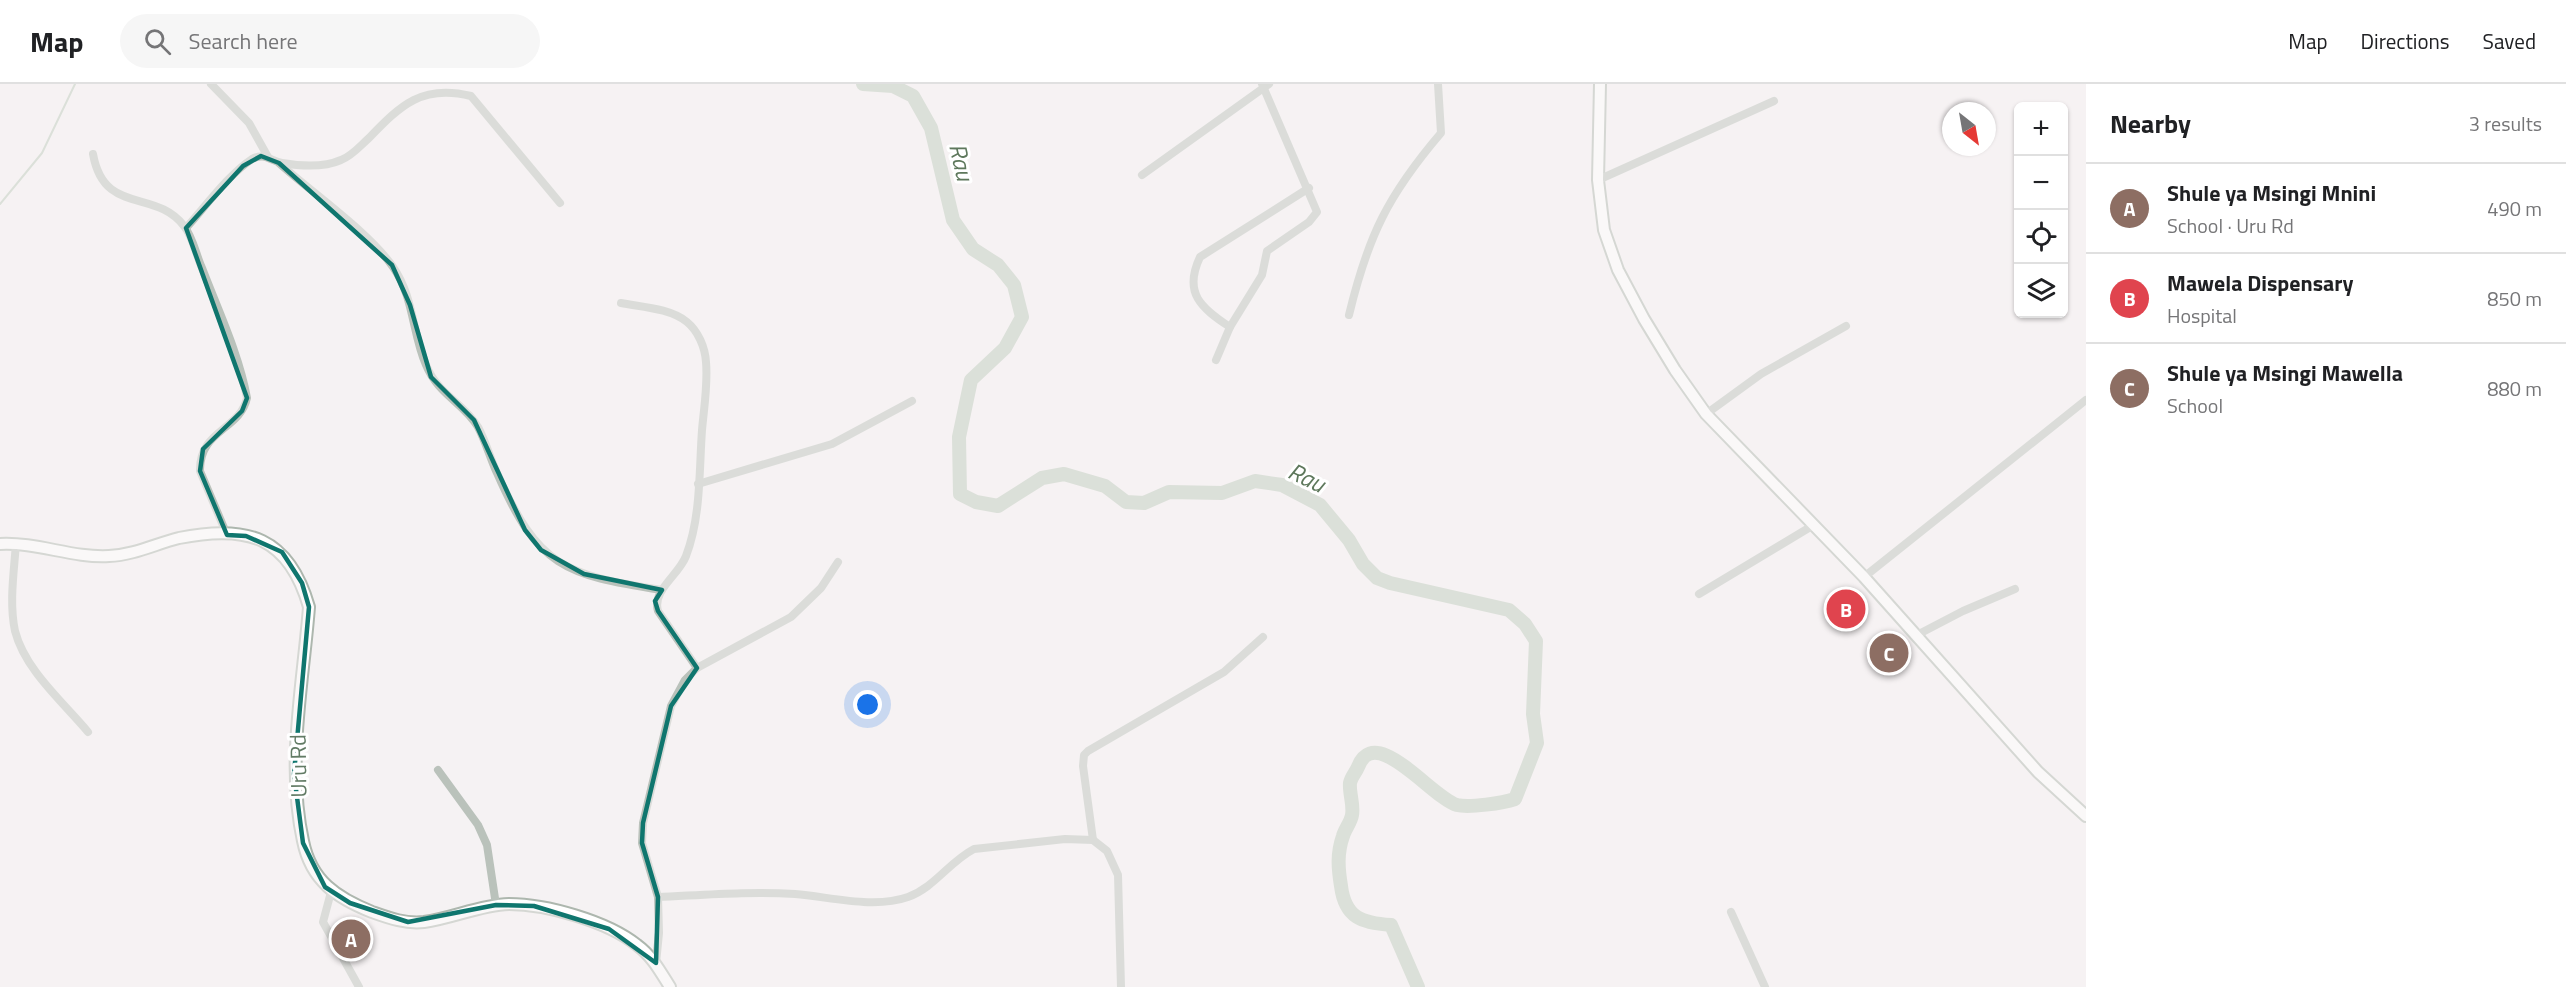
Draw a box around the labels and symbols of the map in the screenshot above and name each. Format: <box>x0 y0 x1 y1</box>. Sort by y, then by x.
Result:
north arrow <box>1942 102 1996 156</box>
water label: Rau <box>940 140 984 186</box>
water label: Rau <box>1282 453 1334 502</box>
pin: B <box>1826 586 1866 632</box>
pin: C <box>1870 630 1908 676</box>
your location <box>853 690 882 719</box>
street label: Uru Rd <box>280 734 316 798</box>
pin: A <box>332 916 370 962</box>

